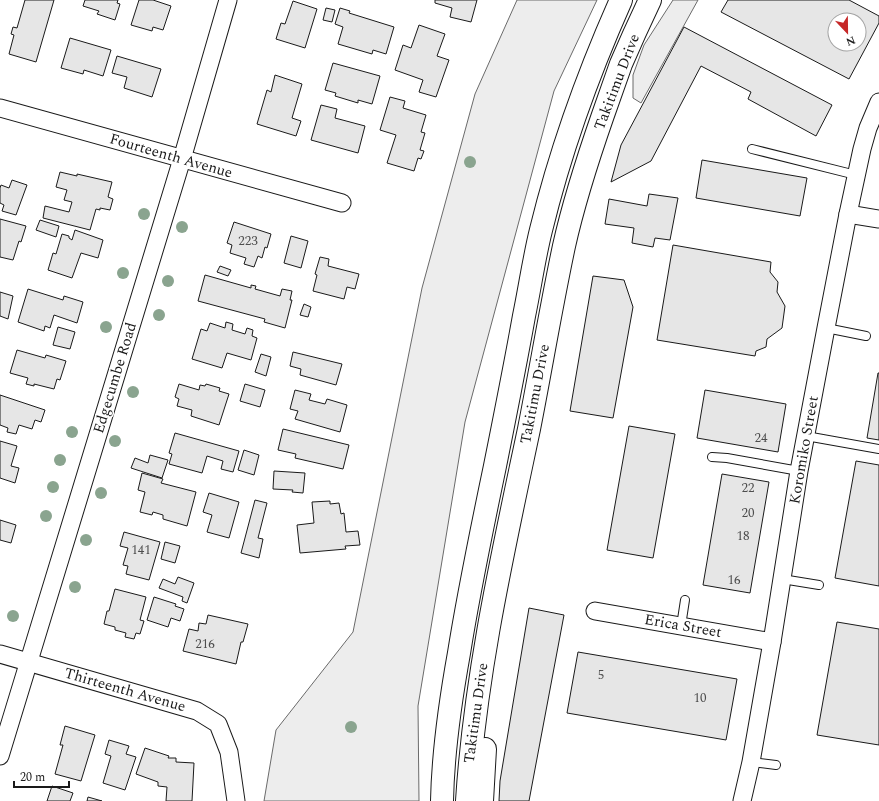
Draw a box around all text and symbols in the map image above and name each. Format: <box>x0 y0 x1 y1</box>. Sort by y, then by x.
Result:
north arrow <box>827 12 867 52</box>
street label: Takitimu Drive <box>588 31 646 133</box>
text: N <box>843 31 858 50</box>
street label: Fourteenth Avenue <box>107 127 235 185</box>
house number: 223 <box>238 231 258 251</box>
street label: Edgecumbe Road <box>87 320 143 436</box>
street label: Takitimu Drive <box>514 342 556 446</box>
street label: Koromiko Street <box>783 394 825 506</box>
house number: 24 <box>755 428 768 448</box>
house number: 22 <box>742 478 755 498</box>
house number: 20 <box>742 503 755 523</box>
house number: 18 <box>737 526 750 546</box>
house number: 141 <box>131 540 151 560</box>
house number: 16 <box>728 570 741 590</box>
street label: Erica Street <box>643 608 723 644</box>
house number: 216 <box>195 634 215 654</box>
street label: Takitimu Drive <box>458 661 494 765</box>
street label: Thirteenth Avenue <box>62 662 188 718</box>
house number: 5 <box>598 665 604 685</box>
house number: 10 <box>694 688 707 708</box>
scale bar <box>14 763 69 789</box>
text: 20 m <box>20 768 45 787</box>

